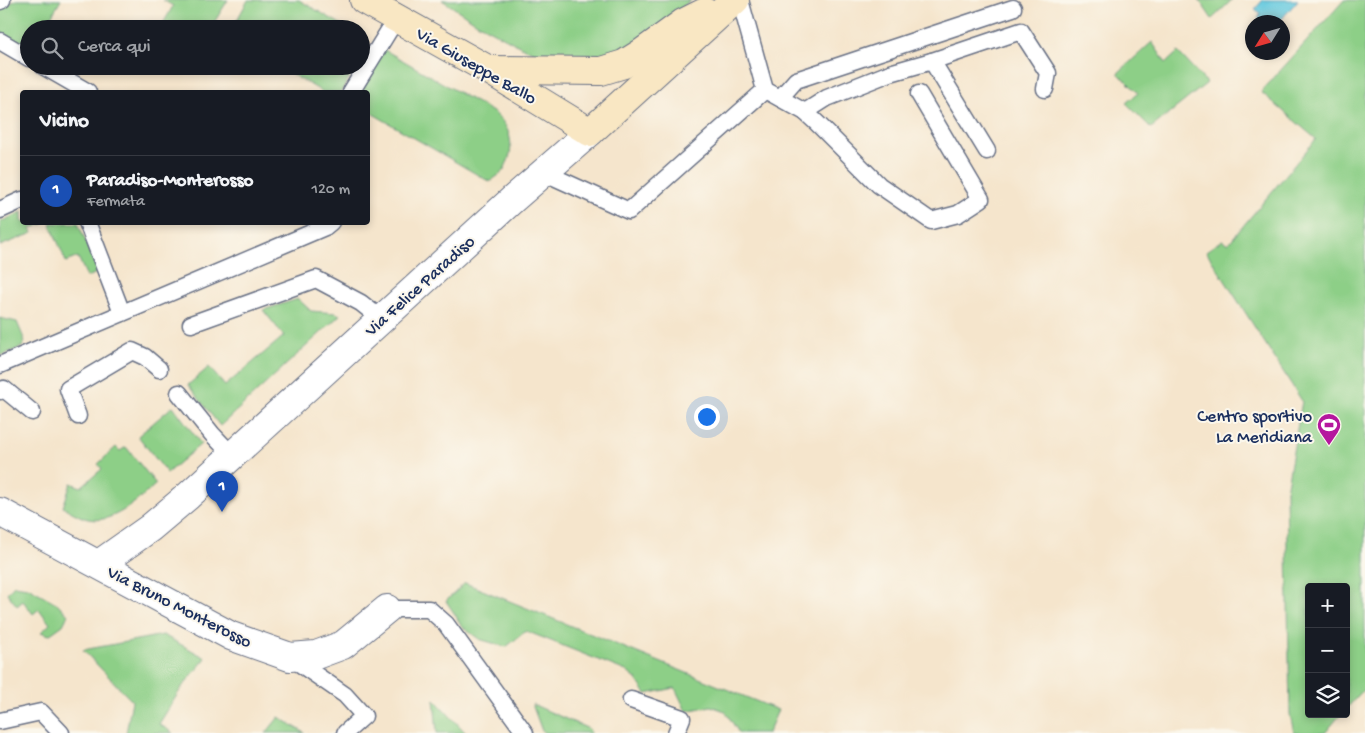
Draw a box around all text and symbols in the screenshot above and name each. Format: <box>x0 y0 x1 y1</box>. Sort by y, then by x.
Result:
north arrow <box>1245 15 1290 60</box>
search box <box>20 20 370 75</box>
street label: Via Giuseppe Ballo <box>411 24 540 110</box>
icon: search <box>38 34 66 62</box>
text: Cerca qui <box>78 36 151 59</box>
text: Vicino <box>40 110 89 135</box>
text: Paradiso-Monterosso <box>87 170 253 193</box>
text: 1 <box>53 181 59 200</box>
text: 120 m <box>311 181 350 200</box>
text: Fermata <box>87 193 145 212</box>
street label: Via Felice Paradiso <box>361 232 480 342</box>
your location <box>694 404 720 430</box>
place label: Centro sportivo La Meridiana <box>1197 407 1313 449</box>
sports icon: Centro sportivo La Meridiana <box>1316 412 1342 446</box>
pin: 1 <box>206 471 238 512</box>
street label: Via Bruno Monterosso <box>102 562 255 654</box>
map controls <box>1305 583 1350 718</box>
button: + <box>1305 583 1350 628</box>
button: − <box>1305 628 1350 673</box>
button: layers <box>1305 673 1350 718</box>

